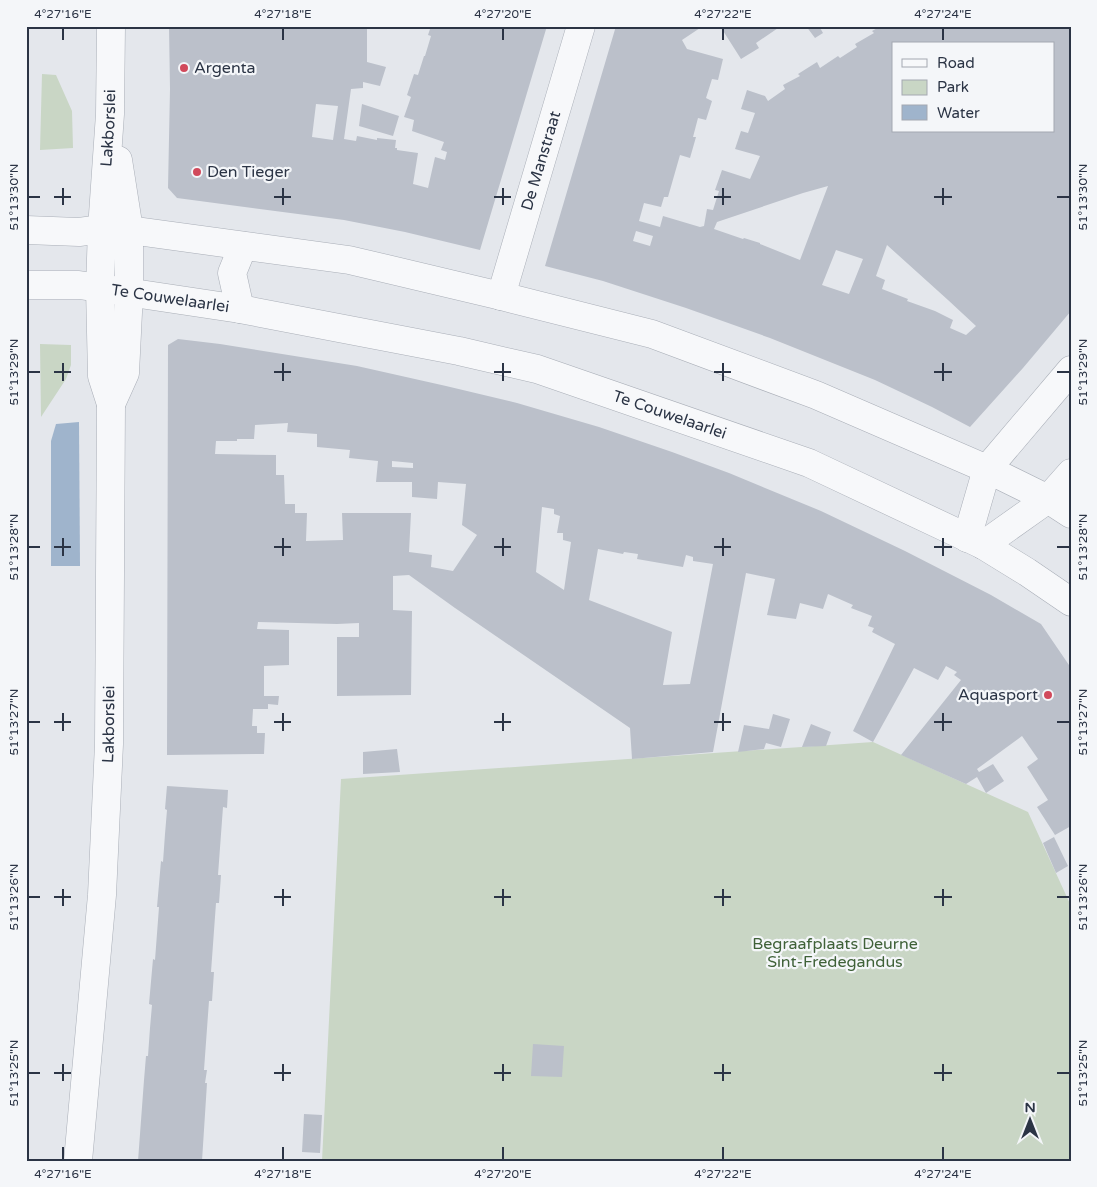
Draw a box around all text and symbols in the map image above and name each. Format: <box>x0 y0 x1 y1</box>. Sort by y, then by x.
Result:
text: 4°27'16"E <box>34 7 92 21</box>
text: 4°27'18"E <box>254 7 312 21</box>
text: 4°27'20"E <box>474 7 532 21</box>
text: 4°27'22"E <box>694 7 752 21</box>
text: 4°27'24"E <box>914 7 972 21</box>
legend <box>892 42 1054 132</box>
text: Road <box>937 54 975 72</box>
place label: Argenta <box>194 58 256 78</box>
marker: Argenta <box>178 62 190 74</box>
text: Park <box>937 78 969 96</box>
street label: Lakborslei <box>96 89 120 167</box>
text: Water <box>937 104 980 122</box>
street label: De Manstraat <box>517 109 565 213</box>
place label: Den Tieger <box>207 162 290 182</box>
text: 51°13'30"N <box>7 164 21 231</box>
text: 51°13'30"N <box>1076 164 1090 231</box>
marker: Den Tieger <box>191 166 203 178</box>
street label: Te Couwelaarlei <box>110 280 231 317</box>
text: 51°13'29"N <box>7 339 21 406</box>
text: 51°13'29"N <box>1076 339 1090 406</box>
street label: Te Couwelaarlei <box>610 386 729 444</box>
text: 51°13'28"N <box>7 514 21 581</box>
text: 51°13'28"N <box>1076 514 1090 581</box>
street label: Lakborslei <box>98 685 119 764</box>
place label: Aquasport <box>958 685 1038 705</box>
text: 51°13'27"N <box>7 689 21 756</box>
marker: Aquasport <box>1042 689 1054 701</box>
text: 51°13'27"N <box>1076 689 1090 756</box>
text: 51°13'26"N <box>7 864 21 931</box>
text: 51°13'26"N <box>1076 864 1090 931</box>
park label: Begraafplaats Deurne Sint-Fredegandus <box>752 934 918 972</box>
text: 51°13'25"N <box>7 1040 21 1107</box>
text: 51°13'25"N <box>1076 1040 1090 1107</box>
north arrow <box>1004 1094 1054 1144</box>
text: N <box>1024 1099 1036 1116</box>
text: 4°27'16"E <box>34 1167 92 1181</box>
text: 4°27'18"E <box>254 1167 312 1181</box>
text: 4°27'20"E <box>474 1167 532 1181</box>
text: 4°27'22"E <box>694 1167 752 1181</box>
text: 4°27'24"E <box>914 1167 972 1181</box>

